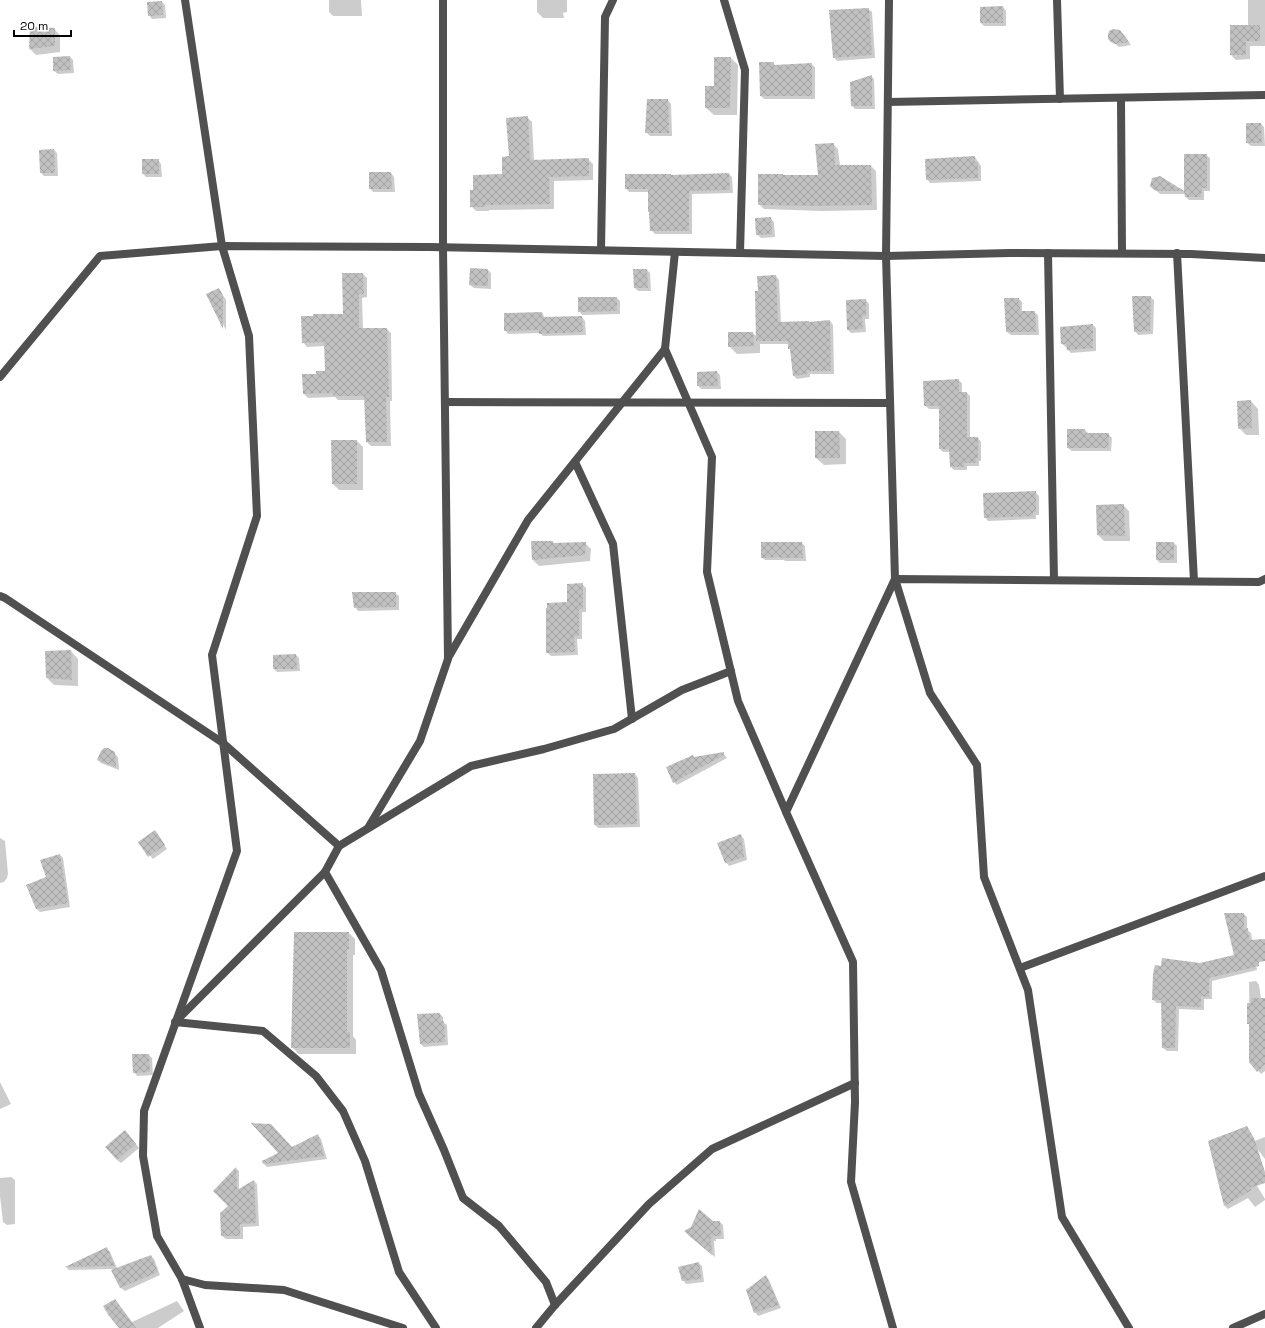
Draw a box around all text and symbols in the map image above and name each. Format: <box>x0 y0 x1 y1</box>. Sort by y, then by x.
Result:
scale bar <box>14 12 71 38</box>
text: 20 m <box>20 18 48 34</box>

